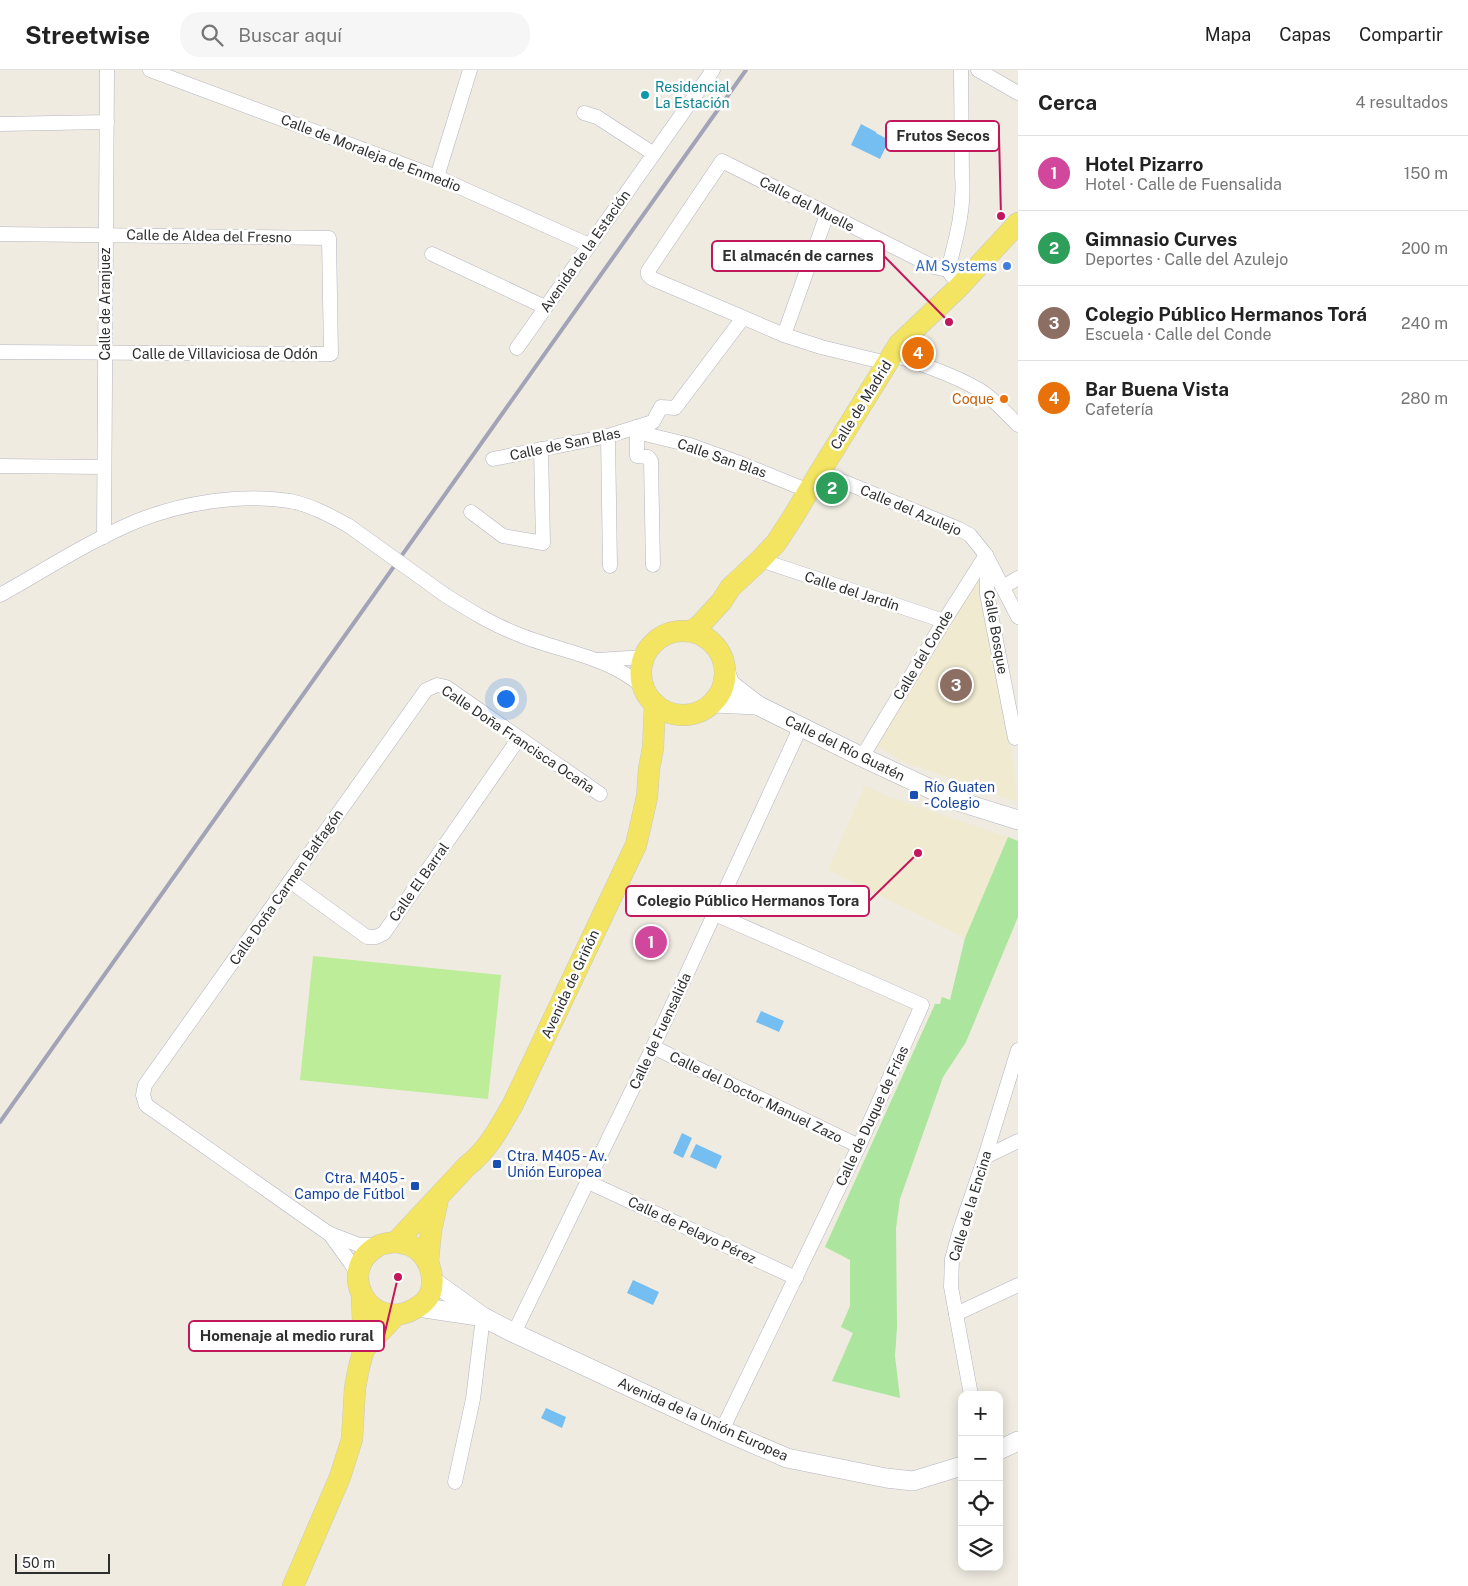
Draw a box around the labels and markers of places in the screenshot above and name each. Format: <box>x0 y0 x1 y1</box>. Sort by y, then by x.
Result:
place label: Residencial La Estación <box>655 79 730 111</box>
marker: Residencial La Estación <box>639 89 651 101</box>
callout: Frutos Secos <box>886 121 999 151</box>
callout: El almacén de carnes <box>712 241 884 271</box>
place label: AM Systems <box>915 258 997 274</box>
marker: AM Systems <box>1001 260 1013 272</box>
pin: 4 <box>902 334 934 372</box>
place label: Coque <box>952 391 994 407</box>
marker: Coque <box>998 393 1010 405</box>
pin: 2 <box>816 469 848 507</box>
pin: 3 <box>940 666 972 704</box>
place label: Río Guaten - Colegio <box>924 779 995 811</box>
marker: Río Guaten - Colegio <box>908 789 920 801</box>
callout: Colegio Público Hermanos Tora <box>626 886 869 916</box>
pin: 1 <box>635 923 667 961</box>
place label: Ctra. M405 - Av. Unión Europea <box>507 1148 607 1180</box>
marker: Ctra. M405 - Av. Unión Europea <box>491 1158 503 1170</box>
place label: Ctra. M405 - Campo de Fútbol <box>294 1170 405 1202</box>
marker: Ctra. M405 - Campo de Fútbol <box>409 1180 421 1192</box>
callout: Homenaje al medio rural <box>189 1321 384 1351</box>

